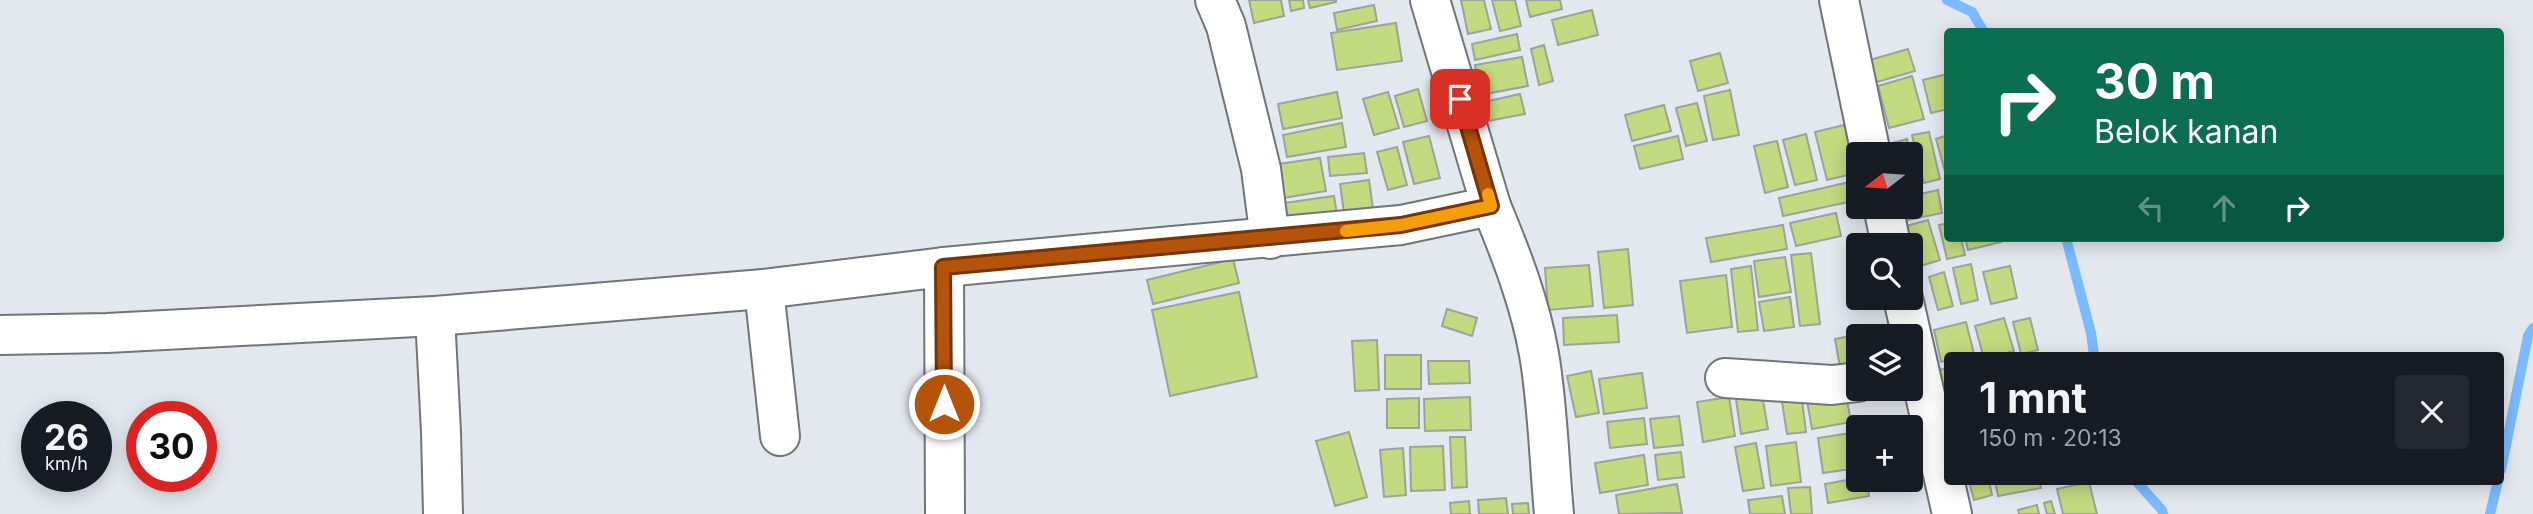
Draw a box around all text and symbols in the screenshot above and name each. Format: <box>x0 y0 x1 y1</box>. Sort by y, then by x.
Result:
text: 30 m <box>2094 52 2215 111</box>
icon: right <box>1979 56 2070 147</box>
pin <box>1430 69 1490 129</box>
icon: arrive <box>1441 80 1479 118</box>
text: Belok kanan <box>2094 112 2278 151</box>
north arrow <box>1846 142 1923 219</box>
map controls <box>1846 142 1923 492</box>
icon: left <box>2132 189 2170 227</box>
icon: ahead <box>2205 189 2243 227</box>
icon: right <box>2278 189 2316 227</box>
button: search <box>1846 233 1923 310</box>
button: layers <box>1846 324 1923 401</box>
position arrow <box>907 367 981 441</box>
text: 1 mnt <box>1979 372 2087 423</box>
button: close <box>2395 375 2469 449</box>
speed limit sign: 30 <box>126 401 217 492</box>
button: + <box>1846 415 1923 492</box>
text: 26 <box>44 416 89 458</box>
text: 150 m · 20:13 <box>1979 424 2122 452</box>
text: km/h <box>45 453 88 474</box>

